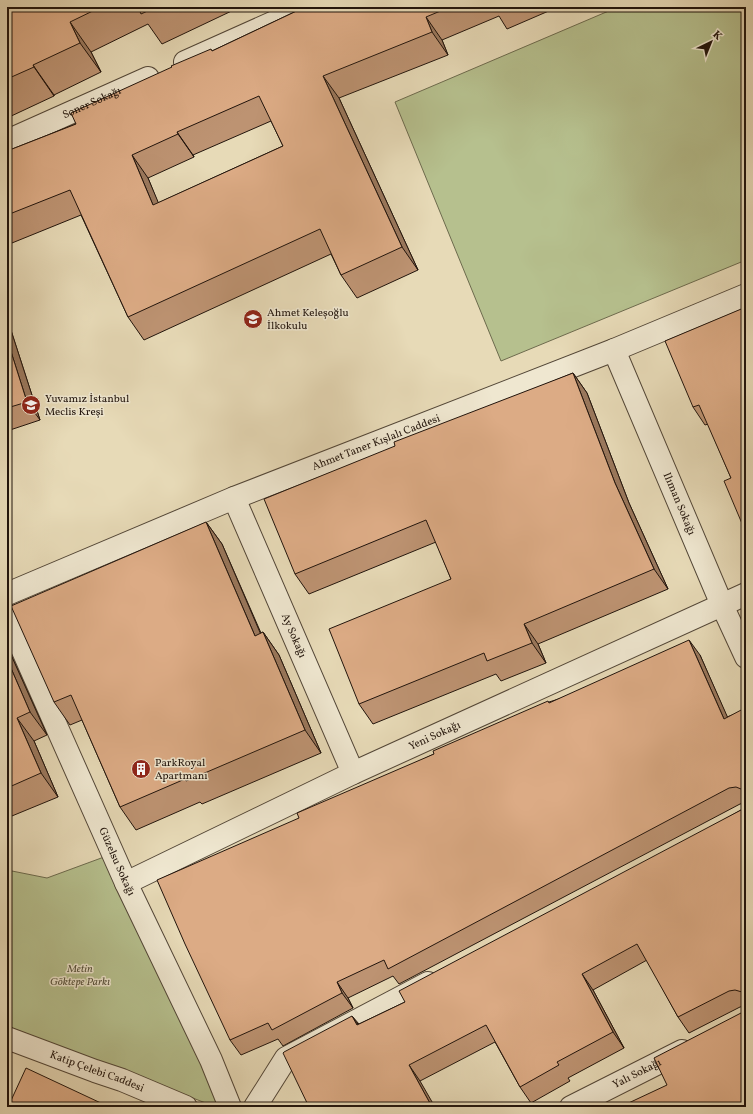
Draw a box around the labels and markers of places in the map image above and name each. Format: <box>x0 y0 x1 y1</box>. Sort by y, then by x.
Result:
place label: Ahmet Keleşoğlu İlkokulu <box>267 306 349 334</box>
school or university icon: Ahmet Keleşoğlu İlkokulu <box>242 308 264 330</box>
place label: Yuvamız İstanbul Meclis Kreşi <box>45 392 129 420</box>
school or university icon: Yuvamız İstanbul Meclis Kreşi <box>20 394 42 416</box>
place label: ParkRoyal Apartmanı <box>155 756 208 784</box>
building icon: ParkRoyal Apartmanı <box>130 758 152 780</box>

